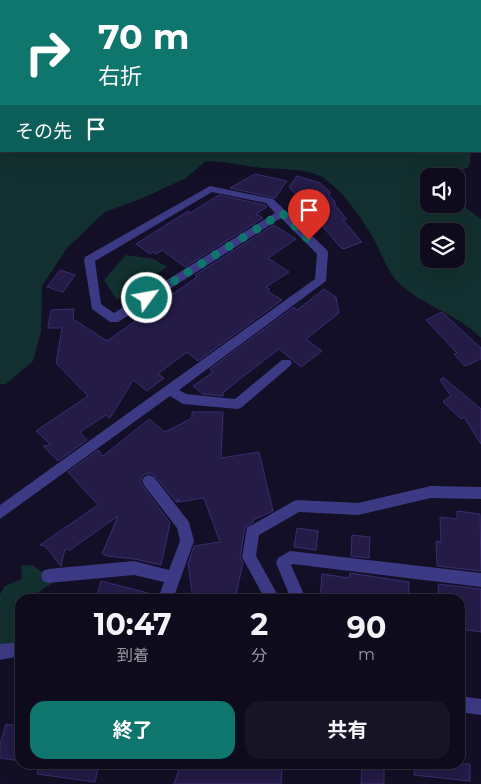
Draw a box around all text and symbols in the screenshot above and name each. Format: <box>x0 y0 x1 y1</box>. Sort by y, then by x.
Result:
text: 70 m <box>98 15 189 58</box>
icon: right <box>15 20 80 85</box>
text: 右折 <box>98 63 142 90</box>
icon: arrive <box>82 115 110 143</box>
text: その先 <box>15 120 72 143</box>
map controls <box>420 168 465 268</box>
button: sound <box>420 168 465 213</box>
pin <box>288 189 330 240</box>
icon: arrive <box>295 196 323 224</box>
button: layers <box>420 223 465 268</box>
position arrow <box>120 271 172 323</box>
text: 10:47 <box>94 606 172 643</box>
text: 2 <box>250 606 268 643</box>
text: 90 <box>347 609 386 646</box>
text: m <box>358 645 375 664</box>
text: 到着 <box>117 646 149 665</box>
text: 分 <box>251 646 267 665</box>
button: 終了 <box>30 701 235 759</box>
button: 共有 <box>245 701 450 759</box>

